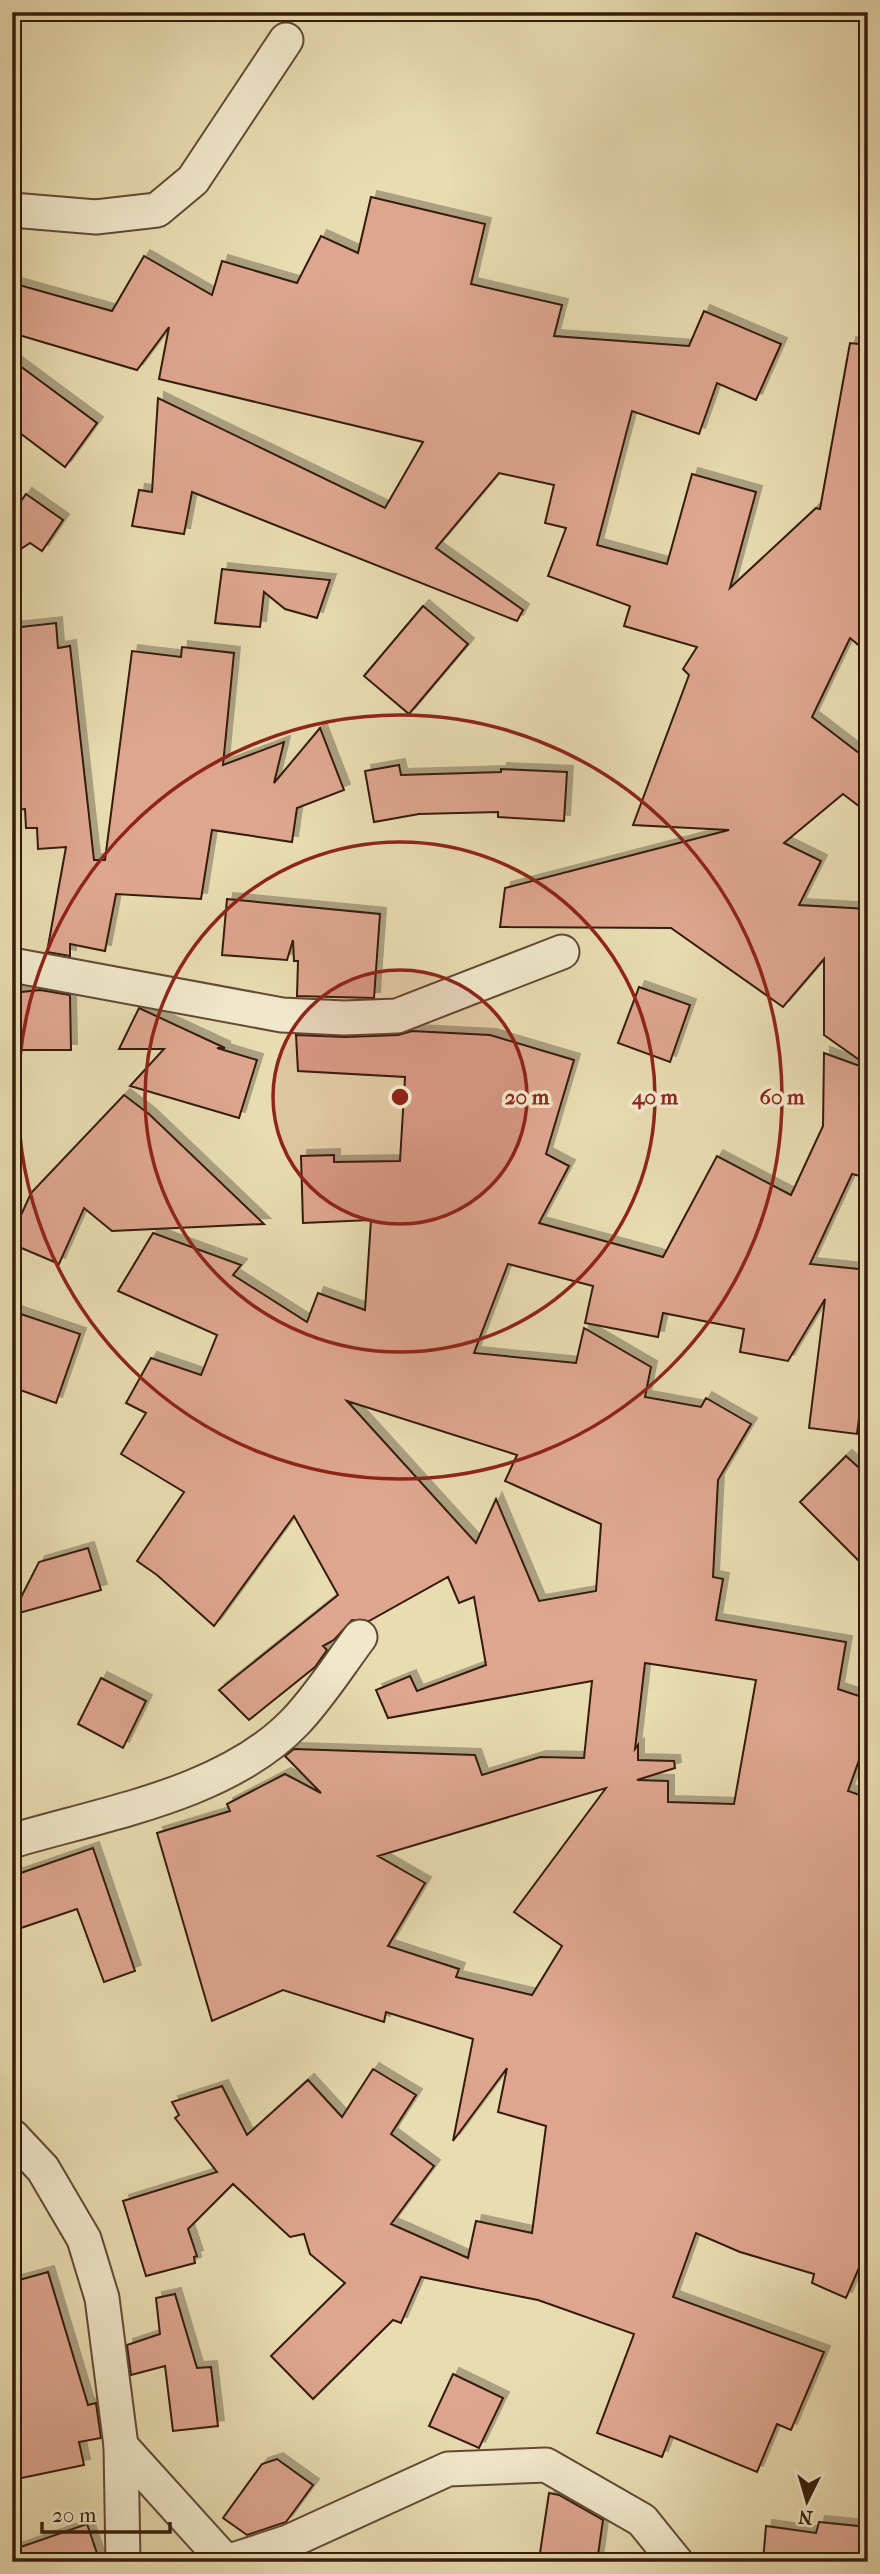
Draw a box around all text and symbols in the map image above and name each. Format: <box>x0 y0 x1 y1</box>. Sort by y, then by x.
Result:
centre of rings <box>388 1085 412 1109</box>
text: 20 m <box>505 1085 550 1109</box>
text: 40 m <box>631 1085 679 1110</box>
text: 60 m <box>760 1085 805 1109</box>
north arrow <box>772 2466 842 2536</box>
scale bar <box>42 2490 170 2534</box>
text: 20 m <box>52 2503 97 2527</box>
text: N <box>797 2505 814 2529</box>

